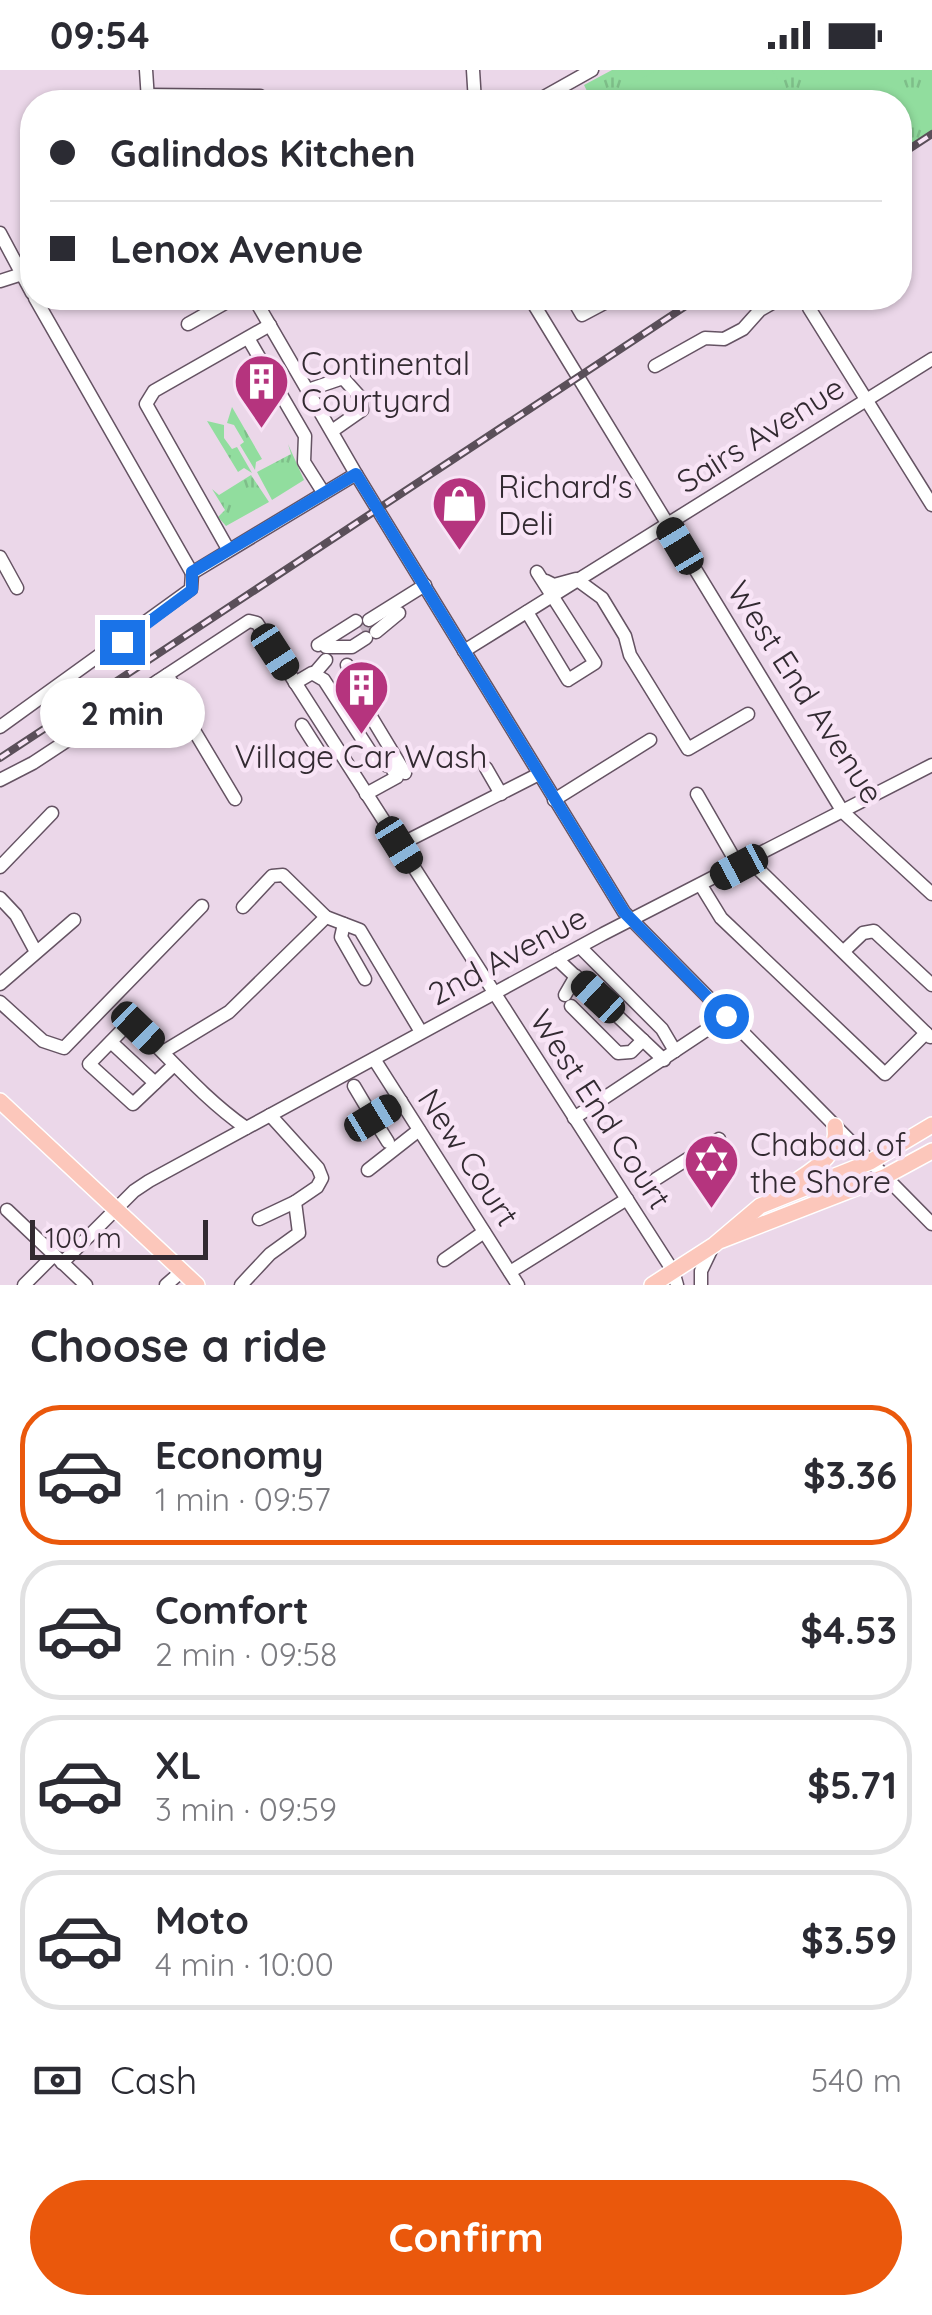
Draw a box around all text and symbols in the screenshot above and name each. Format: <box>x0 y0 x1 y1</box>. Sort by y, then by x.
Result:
text: 09:54 <box>50 11 150 59</box>
text: Galindos Kitchen <box>110 129 416 177</box>
text: Lenox Avenue <box>110 225 363 273</box>
place label: Continental Courtyard <box>301 343 470 420</box>
building icon: Continental Courtyard <box>232 351 292 430</box>
street label: Sairs Avenue <box>669 367 851 501</box>
place label: Richard's Deli <box>498 466 633 543</box>
shop icon: Richard's Deli <box>429 474 489 553</box>
car <box>652 513 708 579</box>
street label: West End Avenue <box>719 573 893 811</box>
car <box>246 619 304 685</box>
route end <box>100 620 145 665</box>
building icon: Village Car Wash <box>331 657 391 736</box>
callout: 2 min <box>39 677 204 747</box>
text: 2 min <box>81 693 164 733</box>
place label: Village Car Wash <box>235 736 487 776</box>
car <box>370 812 428 878</box>
car <box>705 840 773 894</box>
street label: 2nd Avenue <box>421 897 593 1013</box>
car <box>566 966 630 1028</box>
route start <box>704 994 749 1039</box>
car <box>106 996 170 1060</box>
street label: West End Court <box>522 1002 680 1216</box>
street label: New Court <box>410 1081 528 1233</box>
car <box>340 1090 406 1146</box>
place label: Chabad of the Shore <box>750 1124 906 1201</box>
synagogue icon: Chabad of the Shore <box>681 1132 741 1211</box>
scale bar <box>30 1215 208 1260</box>
text: 100 m <box>45 1220 122 1255</box>
text: Choose a ride <box>30 1317 327 1373</box>
icon: car <box>35 1430 125 1520</box>
text: Economy <box>155 1431 324 1479</box>
text: $3.36 <box>803 1451 897 1499</box>
text: 1 min · 09:57 <box>155 1479 331 1519</box>
icon: car <box>35 1585 125 1675</box>
text: Comfort <box>155 1586 309 1634</box>
text: $4.53 <box>800 1606 897 1654</box>
text: 2 min · 09:58 <box>155 1634 337 1674</box>
icon: car <box>35 1740 125 1830</box>
text: XL <box>155 1741 201 1789</box>
text: $5.71 <box>807 1761 897 1809</box>
text: 3 min · 09:59 <box>155 1789 337 1829</box>
icon: car <box>35 1895 125 1985</box>
text: Moto <box>155 1896 249 1944</box>
text: $3.59 <box>801 1916 897 1964</box>
text: 4 min · 10:00 <box>155 1944 334 1984</box>
icon: cash <box>30 2053 85 2108</box>
text: Cash <box>110 2056 197 2104</box>
text: 540 m <box>811 2060 902 2100</box>
button: Confirm <box>30 2180 902 2295</box>

